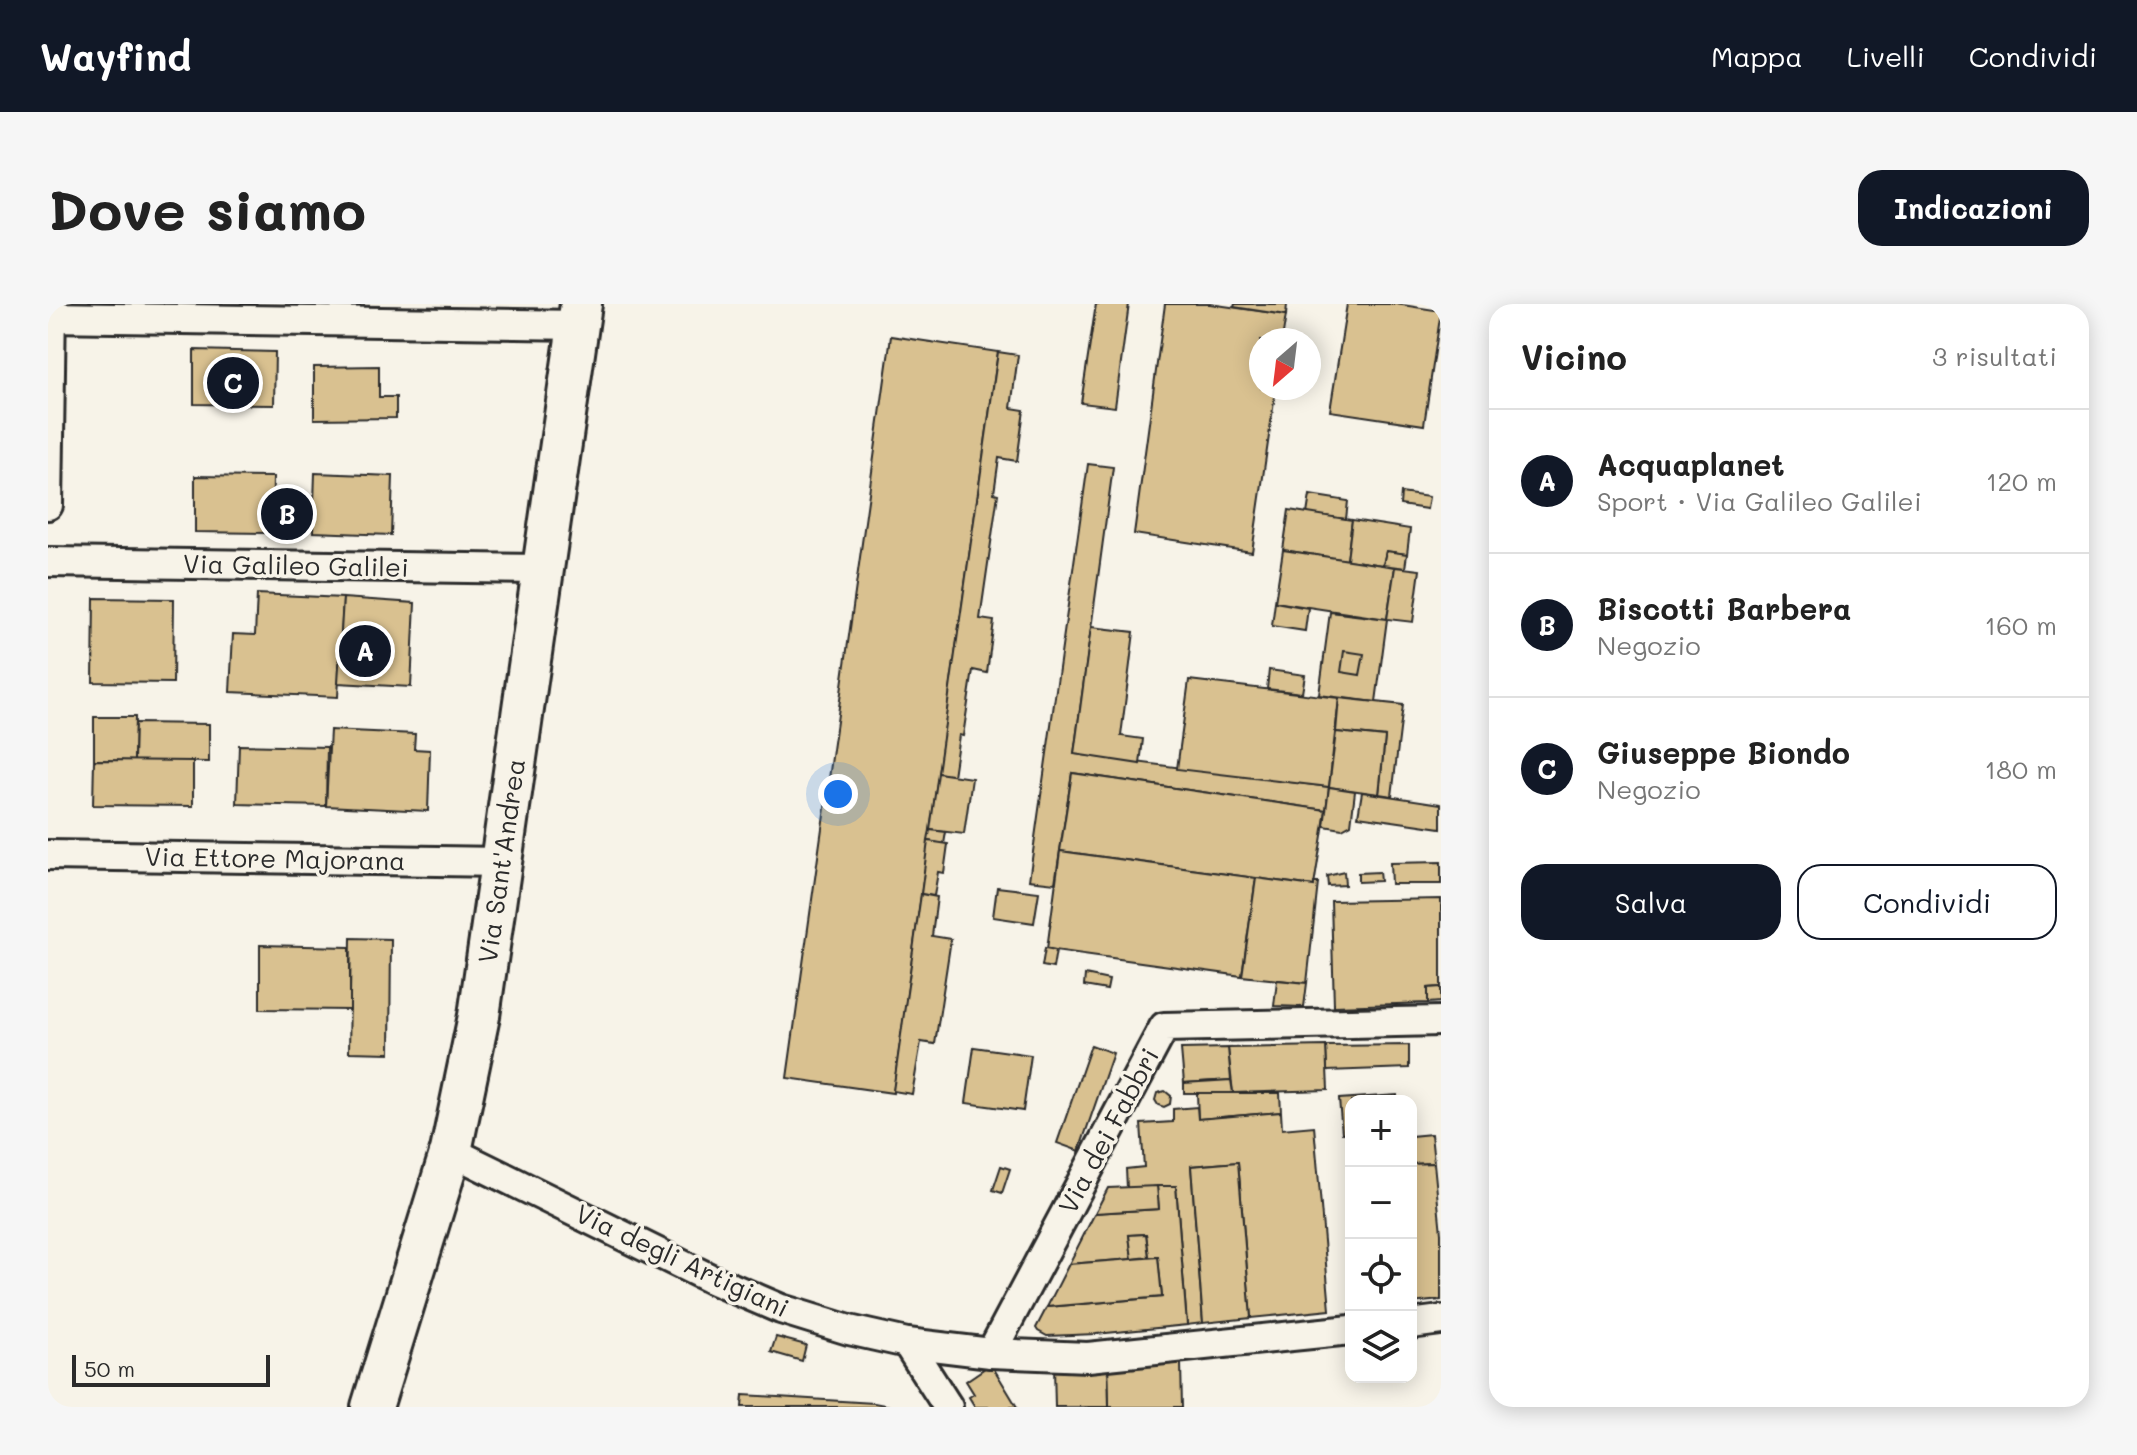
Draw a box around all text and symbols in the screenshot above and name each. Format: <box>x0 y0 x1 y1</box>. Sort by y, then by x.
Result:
text: Wayfind <box>40 31 191 81</box>
text: Mappa <box>1711 38 1803 74</box>
text: Livelli <box>1847 38 1925 74</box>
text: Condividi <box>1969 38 2097 74</box>
button: Indicazioni <box>1858 170 2089 246</box>
text: Dove siamo <box>48 172 366 245</box>
north arrow <box>1249 328 1321 400</box>
text: Vicino <box>1521 334 1627 379</box>
text: 3 risultati <box>1932 339 2057 373</box>
pin: C <box>207 353 259 413</box>
text: Acquaplanet <box>1597 444 1785 484</box>
text: A <box>1538 464 1556 498</box>
text: 120 m <box>1986 464 2057 498</box>
pin: B <box>261 484 313 544</box>
text: Sport · Via Galileo Galilei <box>1597 484 1922 518</box>
street label: Via Galileo Galilei <box>183 546 409 584</box>
text: Biscotti Barbera <box>1597 588 1852 628</box>
text: B <box>1538 608 1556 642</box>
text: 160 m <box>1985 608 2057 642</box>
pin: A <box>339 621 391 681</box>
text: Negozio <box>1597 628 1701 662</box>
text: Giuseppe Biondo <box>1597 732 1850 772</box>
text: C <box>1537 752 1557 786</box>
text: 180 m <box>1985 752 2057 786</box>
street label: Via Sant'Andrea <box>470 757 532 965</box>
text: Negozio <box>1597 772 1701 806</box>
your location <box>818 774 858 814</box>
street label: Via Ettore Majorana <box>144 839 406 877</box>
button: Salva <box>1521 864 1781 940</box>
button: Condividi <box>1797 864 2057 940</box>
street label: Via dei Fabbri <box>1050 1042 1166 1219</box>
map controls <box>1345 1095 1417 1383</box>
button: + <box>1345 1095 1417 1167</box>
button: − <box>1345 1167 1417 1239</box>
street label: Via degli Artigiani <box>570 1196 795 1324</box>
button: locate <box>1345 1239 1417 1311</box>
button: layers <box>1345 1311 1417 1383</box>
scale bar <box>72 1351 270 1387</box>
text: 50 m <box>84 1354 135 1383</box>

